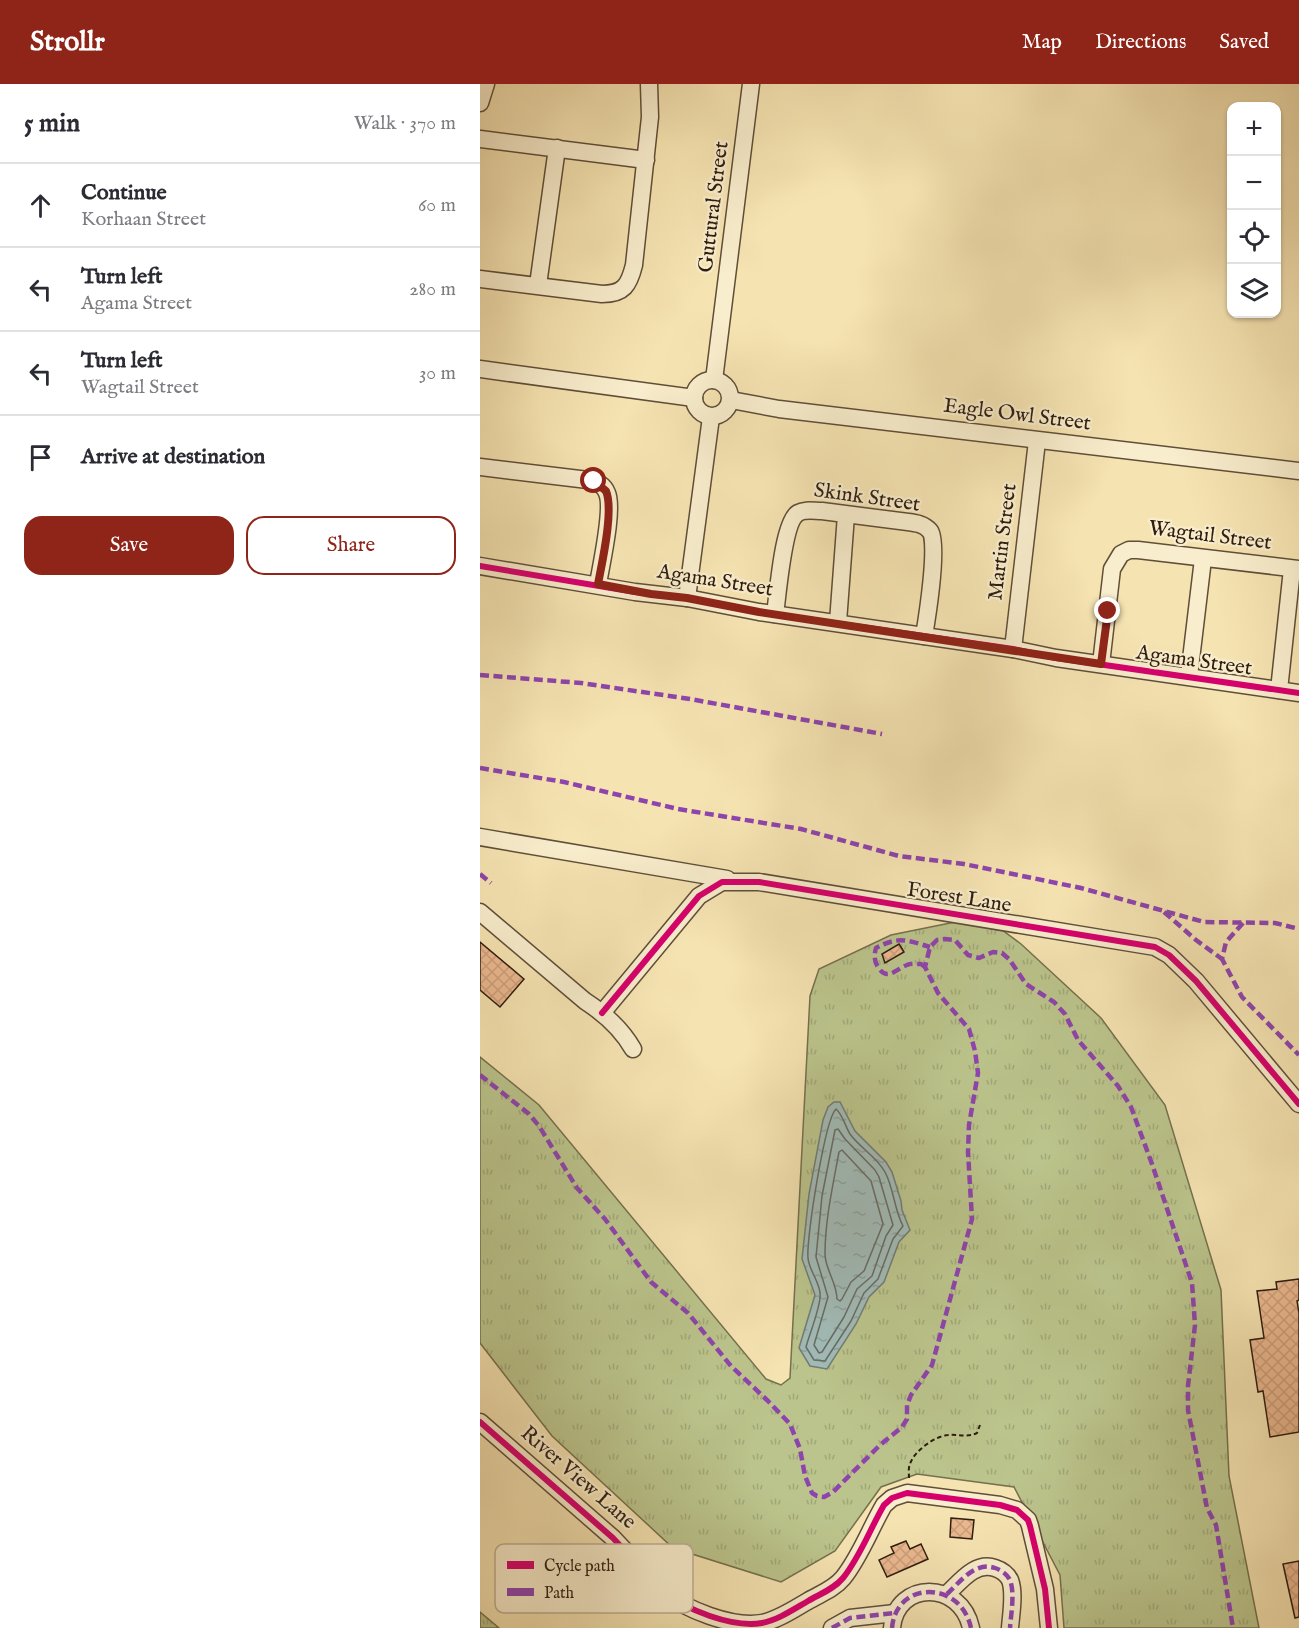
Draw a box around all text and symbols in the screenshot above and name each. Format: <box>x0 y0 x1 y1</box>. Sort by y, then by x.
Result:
text: Strollr <box>30 25 105 60</box>
text: Map <box>1022 29 1062 56</box>
text: Directions <box>1095 29 1186 56</box>
text: Saved <box>1219 29 1269 56</box>
map controls <box>1227 102 1281 318</box>
button: + <box>1227 102 1281 156</box>
text: 5 min <box>24 107 80 140</box>
text: Walk · 370 m <box>354 111 456 136</box>
street label: Guttural Street <box>693 140 735 274</box>
button: − <box>1227 156 1281 210</box>
text: Continue <box>81 179 167 207</box>
icon: ahead <box>24 189 57 222</box>
text: 60 m <box>418 193 456 218</box>
text: Korhaan Street <box>81 207 206 232</box>
button: locate <box>1227 210 1281 264</box>
text: Turn left <box>81 263 163 291</box>
button: layers <box>1227 264 1281 318</box>
icon: left <box>24 273 57 306</box>
text: 280 m <box>409 277 456 302</box>
text: Agama Street <box>81 291 192 316</box>
text: Turn left <box>81 347 163 375</box>
icon: left <box>24 357 57 390</box>
text: 30 m <box>419 361 456 386</box>
text: Wagtail Street <box>81 375 199 400</box>
street label: Eagle Owl Street <box>942 393 1092 437</box>
icon: arrive <box>24 441 57 474</box>
text: Arrive at destination <box>81 443 265 471</box>
route start <box>580 467 606 493</box>
street label: Skink Street <box>812 477 922 519</box>
street label: Martin Street <box>982 482 1024 602</box>
street label: Wagtail Street <box>1147 515 1273 557</box>
button: Save <box>24 516 234 575</box>
button: Share <box>246 516 456 575</box>
street label: Agama Street <box>654 558 775 603</box>
route end <box>1094 597 1120 623</box>
street label: Agama Street <box>1133 639 1254 682</box>
street label: Forest Lane <box>905 876 1014 920</box>
street label: River View Lane <box>515 1420 642 1536</box>
legend <box>495 1544 693 1613</box>
text: Cycle path <box>544 1557 615 1577</box>
text: Path <box>544 1584 575 1604</box>

